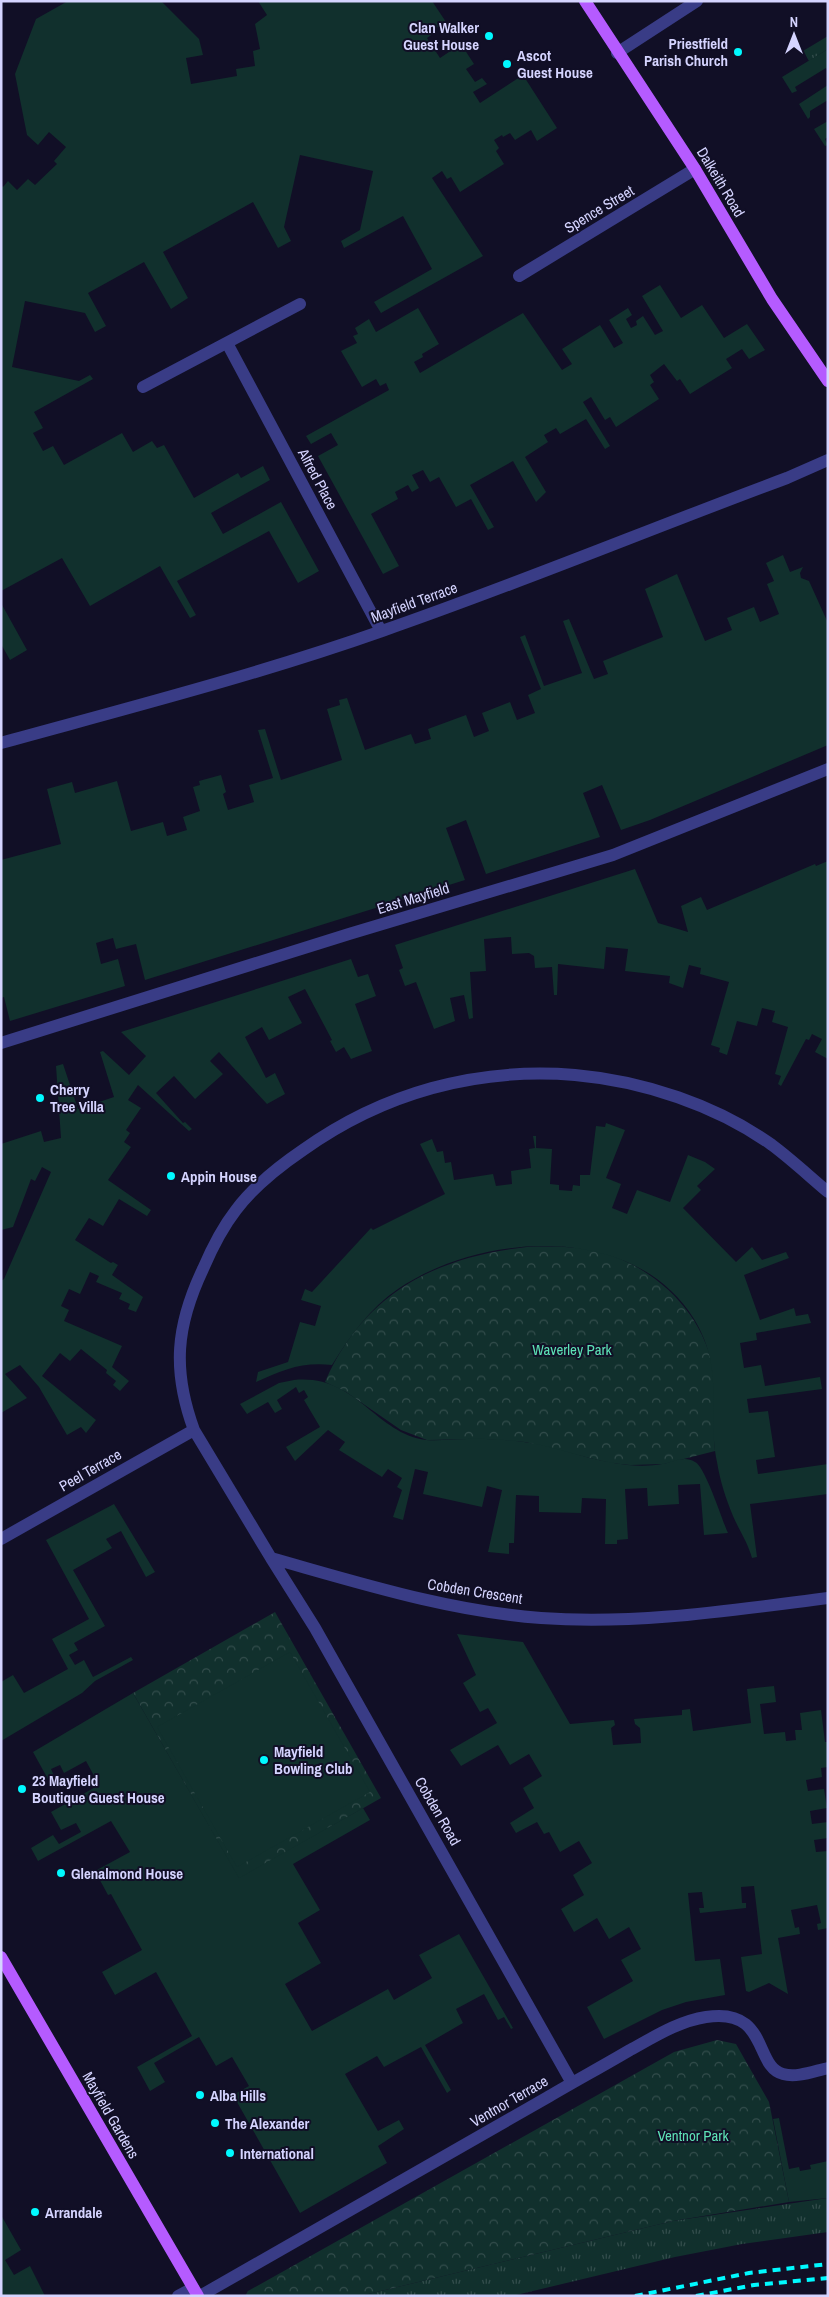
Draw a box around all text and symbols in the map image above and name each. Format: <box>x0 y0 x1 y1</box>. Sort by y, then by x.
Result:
north arrow <box>769 10 819 60</box>
text: N <box>790 13 798 31</box>
place label: Clan Walker Guest House <box>403 17 479 55</box>
marker: Clan Walker Guest House <box>483 30 495 42</box>
place label: Priestfield Parish Church <box>644 33 728 71</box>
place label: Ascot Guest House <box>517 45 593 83</box>
marker: Priestfield Parish Church <box>732 46 744 58</box>
marker: Ascot Guest House <box>501 58 513 70</box>
street label: Dalkeith Road <box>692 143 750 221</box>
street label: Spence Street <box>560 180 638 238</box>
street label: Alfred Place <box>293 444 343 513</box>
street label: Mayfield Terrace <box>368 577 460 627</box>
street label: East Mayfield <box>374 877 452 919</box>
place label: Cherry Tree Villa <box>50 1079 104 1117</box>
marker: Cherry Tree Villa <box>34 1092 46 1104</box>
place label: Appin House <box>181 1166 257 1187</box>
marker: Appin House <box>165 1170 177 1182</box>
park label: Waverley Park <box>532 1339 613 1360</box>
street label: Peel Terrace <box>55 1444 125 1496</box>
street label: Cobden Crescent <box>426 1573 524 1609</box>
place label: Mayfield Bowling Club <box>274 1741 353 1779</box>
marker: Mayfield Bowling Club <box>258 1754 270 1766</box>
place label: 23 Mayfield Boutique Guest House <box>32 1770 165 1808</box>
street label: Cobden Road <box>410 1773 466 1849</box>
marker: 23 Mayfield Boutique Guest House <box>16 1783 28 1795</box>
place label: Glenalmond House <box>71 1863 183 1884</box>
marker: Glenalmond House <box>55 1867 67 1879</box>
street label: Mayfield Gardens <box>78 2068 144 2162</box>
street label: Ventnor Terrace <box>466 2070 552 2132</box>
place label: Alba Hills <box>210 2085 266 2106</box>
marker: Alba Hills <box>194 2089 206 2101</box>
place label: The Alexander <box>225 2113 310 2134</box>
marker: The Alexander <box>209 2117 221 2129</box>
park label: Ventnor Park <box>657 2125 729 2146</box>
place label: International <box>240 2143 314 2164</box>
marker: International <box>224 2147 236 2159</box>
place label: Arrandale <box>45 2202 103 2223</box>
marker: Arrandale <box>29 2206 41 2218</box>

